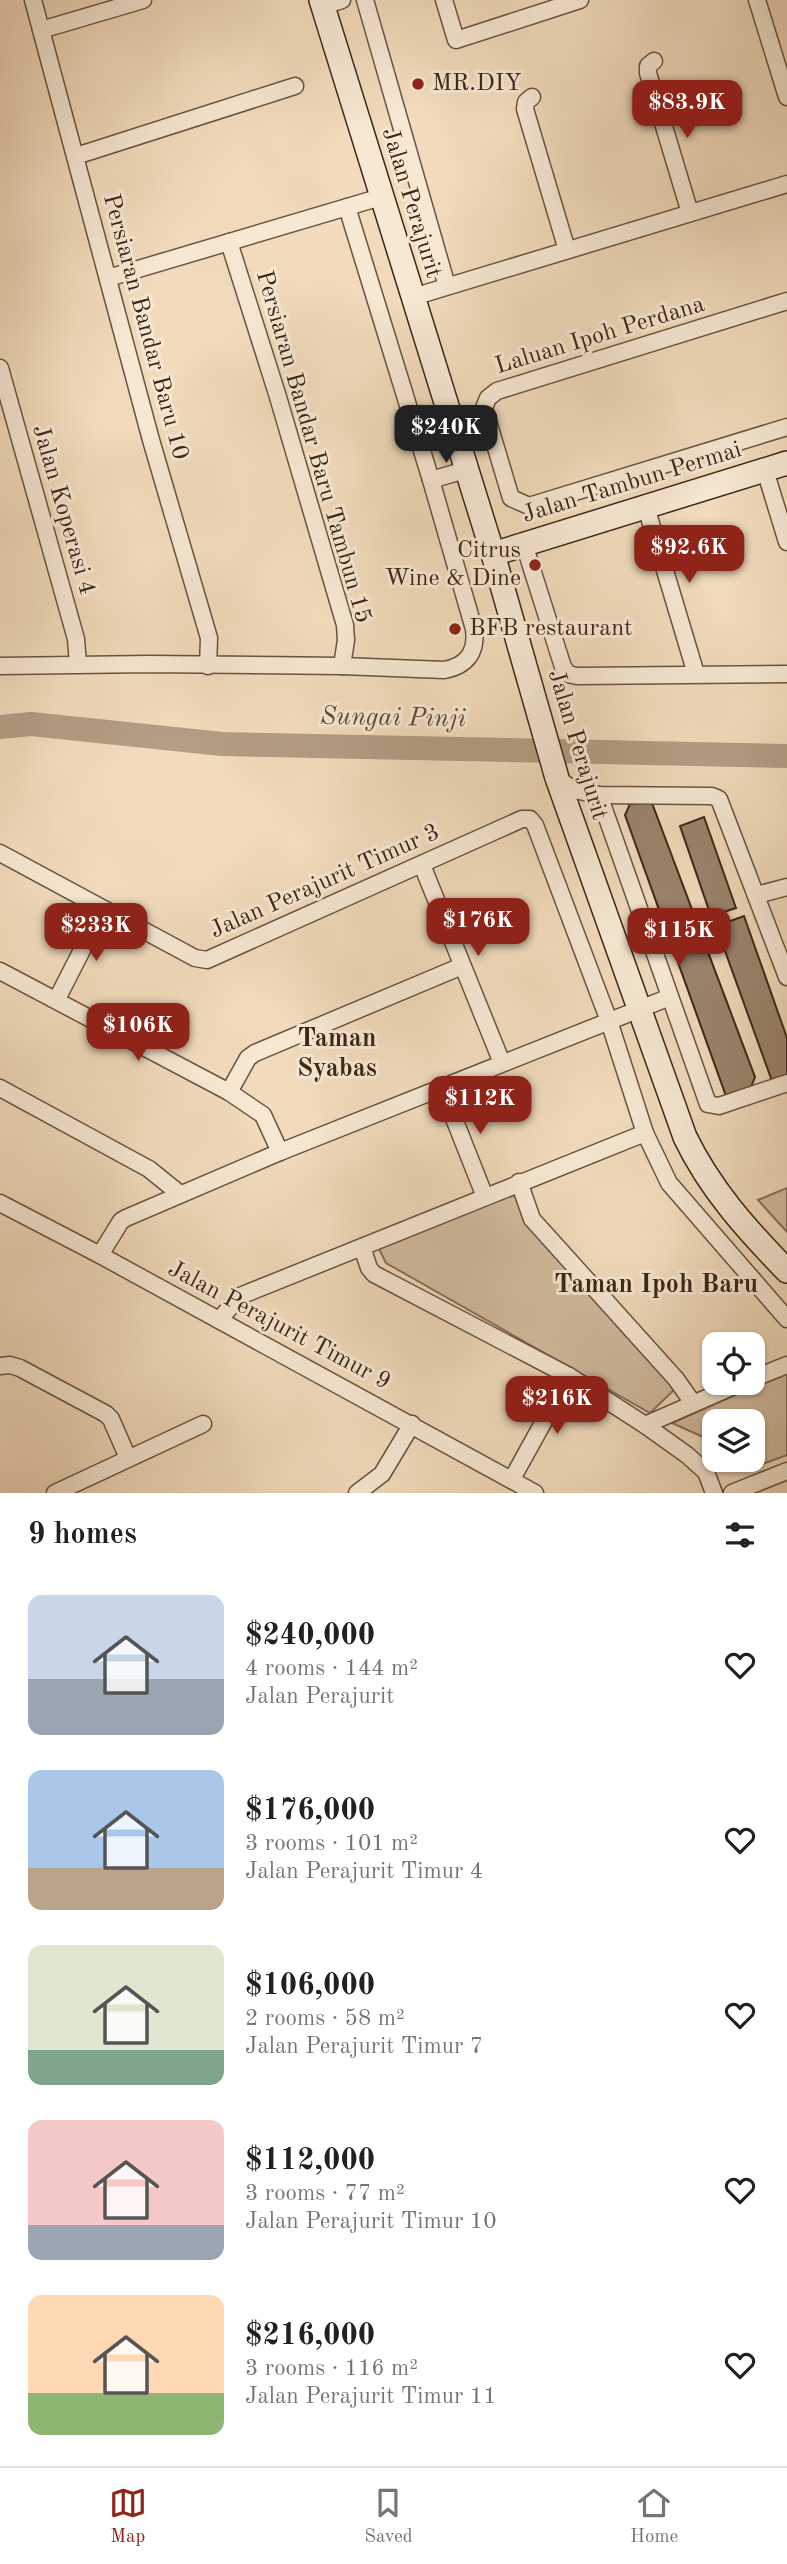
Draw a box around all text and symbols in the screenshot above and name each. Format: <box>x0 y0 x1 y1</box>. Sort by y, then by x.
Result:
place label: MR.DIY <box>432 72 522 96</box>
marker: MR.DIY <box>410 76 426 92</box>
pin: $83.9K <box>630 80 744 140</box>
text: $83.9K <box>648 91 726 114</box>
street label: Jalan Perajurit <box>377 125 445 281</box>
street label: Persiaran Bandar Baru 10 <box>98 192 192 462</box>
street label: Persiaran Bandar Baru Tambun 15 <box>251 268 375 626</box>
street label: Laluan Ipoh Perdana <box>492 293 708 379</box>
pin: $240K <box>397 406 495 465</box>
text: $240K <box>410 416 482 439</box>
street label: Jalan Koperasi 4 <box>27 422 99 598</box>
street label: Jalan Tambun Permai <box>520 438 744 528</box>
pin: $92.6K <box>632 526 746 585</box>
text: $92.6K <box>650 536 728 559</box>
place label: Citrus Wine & Dine <box>384 539 521 591</box>
marker: Citrus Wine & Dine <box>527 557 543 573</box>
place label: BFB restaurant <box>469 617 633 641</box>
marker: BFB restaurant <box>447 621 463 637</box>
street label: Jalan Perajurit <box>543 667 611 823</box>
water label: Sungai Pinji <box>320 704 467 732</box>
street label: Jalan Perajurit Timur 3 <box>207 820 443 944</box>
pin: $176K <box>429 898 527 958</box>
pin: $233K <box>47 904 145 963</box>
pin: $115K <box>630 908 728 968</box>
text: $176K <box>442 909 514 932</box>
text: $233K <box>60 914 132 937</box>
text: $115K <box>643 919 715 942</box>
pin: $106K <box>89 1004 187 1063</box>
text: $106K <box>102 1014 174 1037</box>
district label: Taman Syabas <box>297 1026 377 1082</box>
pin: $112K <box>431 1076 529 1136</box>
text: $112K <box>444 1087 516 1110</box>
street label: Jalan Perajurit Timur 9 <box>164 1257 394 1395</box>
district label: Taman Ipoh Baru <box>554 1272 758 1298</box>
map controls <box>702 1332 765 1472</box>
button: locate <box>702 1332 765 1395</box>
pin: $216K <box>508 1376 606 1436</box>
text: $216K <box>521 1387 593 1410</box>
button: layers <box>702 1409 765 1472</box>
icon: filters <box>721 1516 759 1554</box>
text: 9 homes <box>28 1520 137 1550</box>
text: $240,000 <box>245 1621 375 1651</box>
icon: home <box>84 1623 168 1707</box>
icon: heart <box>721 1646 759 1684</box>
text: 4 rooms · 144 m² <box>245 1657 418 1680</box>
text: Jalan Perajurit <box>245 1685 394 1708</box>
text: $176,000 <box>245 1796 375 1826</box>
icon: home <box>84 1798 168 1882</box>
icon: heart <box>721 1821 759 1859</box>
text: 3 rooms · 101 m² <box>245 1832 418 1855</box>
text: Jalan Perajurit Timur 4 <box>245 1860 483 1883</box>
text: $106,000 <box>245 1971 375 2001</box>
icon: home <box>84 1973 168 2057</box>
icon: heart <box>721 1996 759 2034</box>
text: 2 rooms · 58 m² <box>245 2007 405 2030</box>
text: Jalan Perajurit Timur 7 <box>245 2035 483 2058</box>
text: $112,000 <box>245 2146 375 2176</box>
icon: home <box>84 2148 168 2232</box>
icon: heart <box>721 2171 759 2209</box>
text: 3 rooms · 77 m² <box>245 2182 405 2205</box>
text: Jalan Perajurit Timur 10 <box>245 2210 497 2233</box>
text: $216,000 <box>245 2321 375 2351</box>
icon: home <box>84 2323 168 2407</box>
icon: heart <box>721 2346 759 2384</box>
text: 3 rooms · 116 m² <box>245 2357 418 2380</box>
text: Jalan Perajurit Timur 11 <box>245 2385 497 2408</box>
tab: Map <box>109 2484 147 2549</box>
tab: Saved <box>364 2484 413 2549</box>
tab: Home <box>630 2484 678 2549</box>

